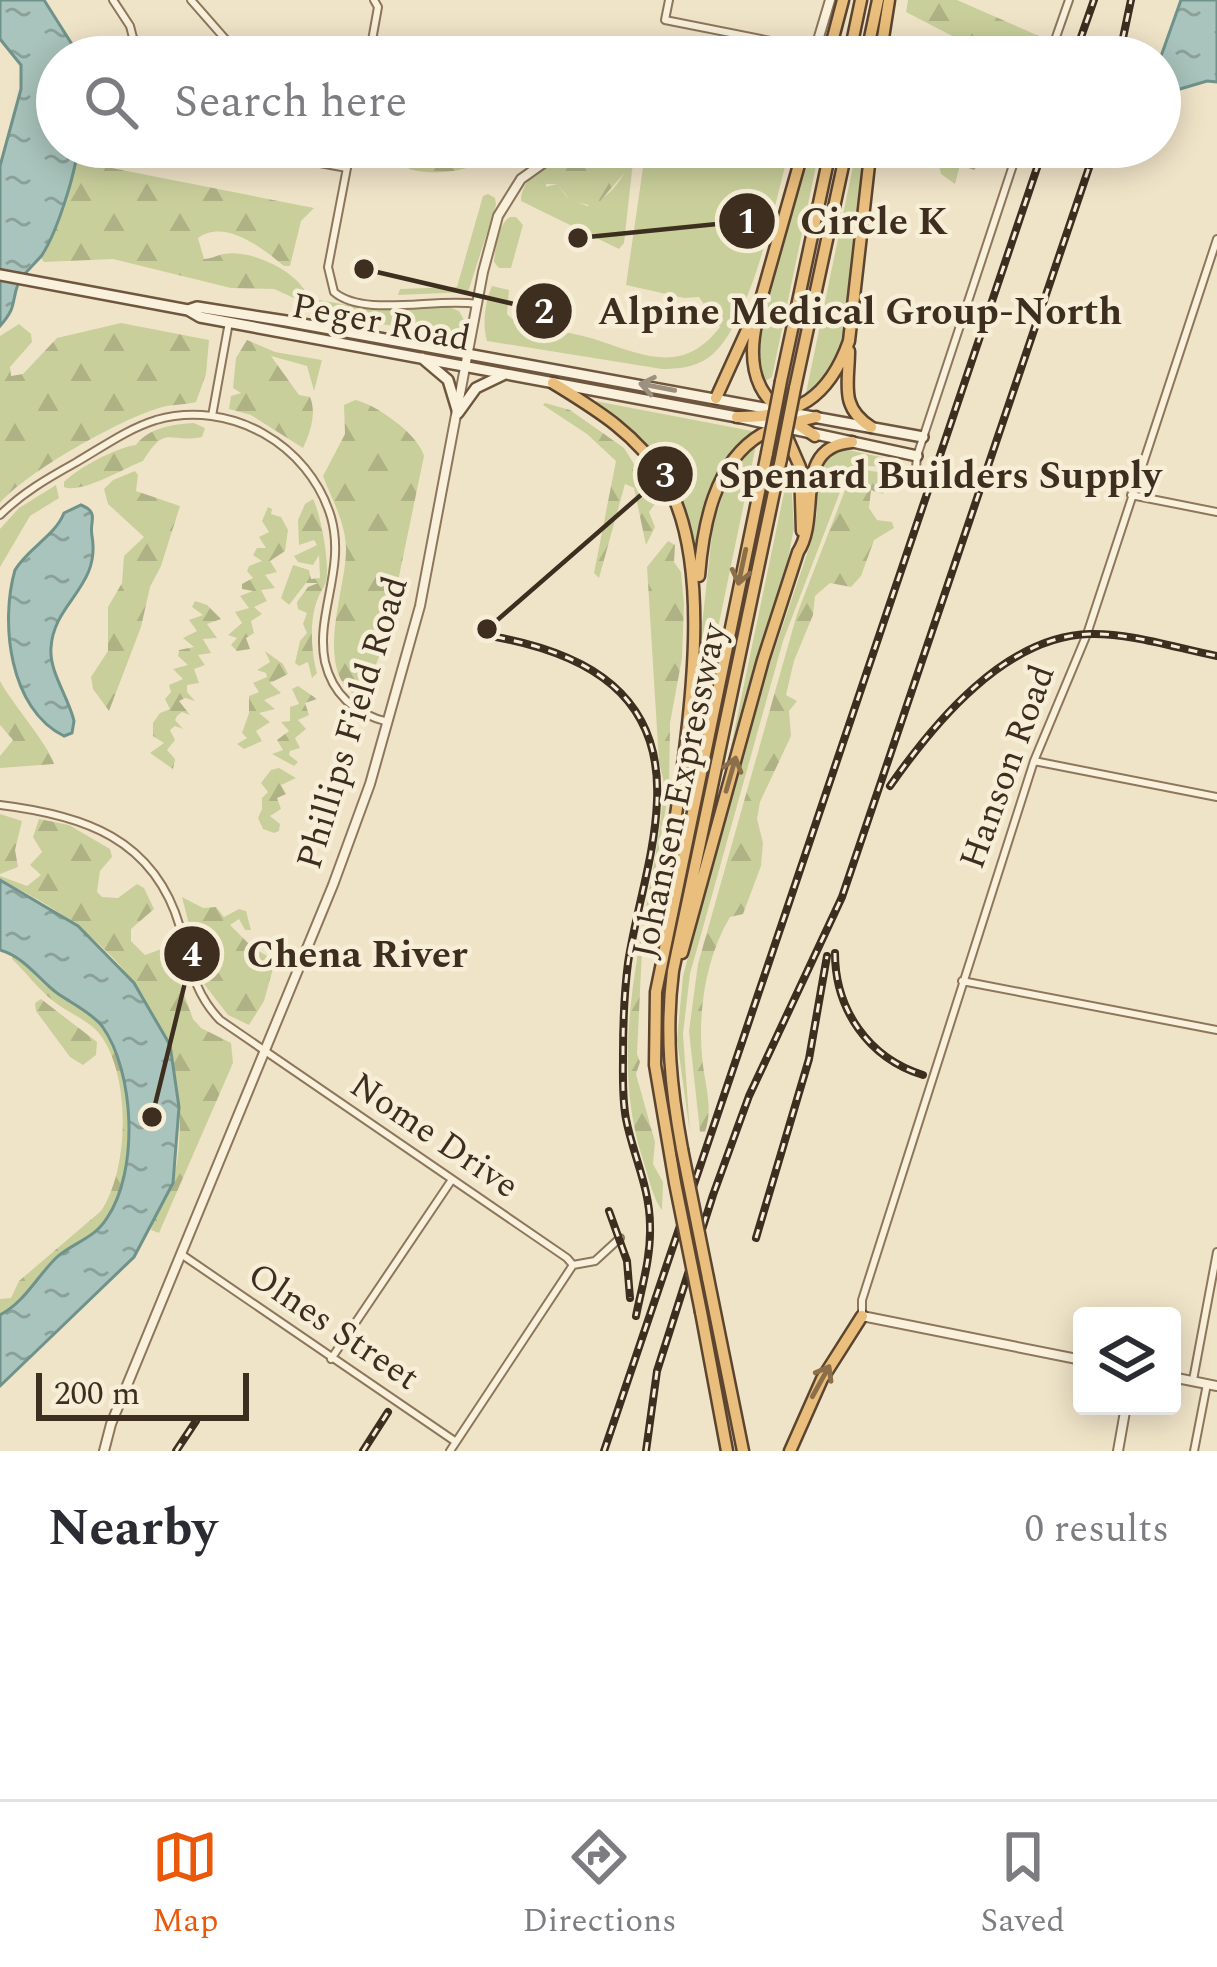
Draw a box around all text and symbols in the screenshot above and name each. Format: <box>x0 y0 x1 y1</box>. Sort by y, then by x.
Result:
search box <box>36 36 1181 168</box>
text: Search here <box>174 68 407 137</box>
icon: search <box>78 69 144 135</box>
callout: Circle K <box>717 183 972 258</box>
text: Circle K <box>800 193 948 252</box>
text: 1 <box>737 195 757 250</box>
callout: Alpine Medical Group-North <box>514 273 1147 348</box>
street label: Peger Road <box>287 279 475 367</box>
text: Alpine Medical Group-North <box>598 283 1122 342</box>
text: 2 <box>534 285 554 340</box>
one-way arrow <box>639 375 678 397</box>
callout: Spenard Builders Supply <box>635 437 1185 512</box>
text: Spenard Builders Supply <box>719 447 1163 506</box>
text: 3 <box>655 449 675 504</box>
one-way arrow <box>730 548 753 586</box>
street label: Phillips Field Road <box>282 570 424 876</box>
street label: Johansen Expressway <box>618 617 743 964</box>
street label: Hanson Road <box>946 657 1070 877</box>
one-way arrow <box>721 756 743 794</box>
callout: Chena River <box>162 916 491 991</box>
text: Chena River <box>246 926 468 985</box>
text: 4 <box>182 928 202 983</box>
street label: Nome Drive <box>338 1059 530 1213</box>
street label: Olnes Street <box>236 1249 430 1405</box>
map controls <box>1073 1307 1181 1415</box>
button: layers <box>1073 1307 1181 1415</box>
one-way arrow <box>810 1365 833 1400</box>
scale bar <box>36 1367 249 1420</box>
text: 200 m <box>54 1369 140 1419</box>
text: Nearby <box>48 1490 217 1568</box>
text: 0 results <box>1025 1500 1169 1559</box>
tab: Map <box>152 1824 218 1946</box>
tab: Directions <box>522 1824 676 1946</box>
tab: Saved <box>980 1824 1065 1946</box>

